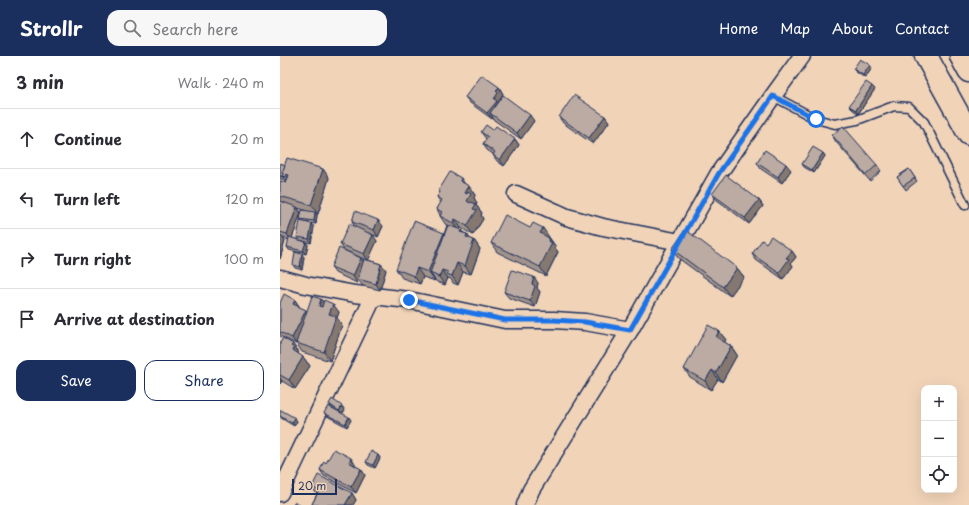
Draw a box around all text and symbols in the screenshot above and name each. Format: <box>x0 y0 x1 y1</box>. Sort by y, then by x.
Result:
search box <box>107 10 387 46</box>
text: Strollr <box>20 14 83 42</box>
icon: search <box>121 17 143 39</box>
text: Search here <box>153 17 238 40</box>
text: Home <box>719 18 758 39</box>
text: Map <box>780 18 810 39</box>
text: About <box>832 18 873 39</box>
text: Contact <box>895 18 949 39</box>
text: 3 min <box>16 69 64 95</box>
text: Walk · 240 m <box>178 73 264 92</box>
route start <box>807 110 825 128</box>
text: Continue <box>54 127 122 150</box>
icon: ahead <box>16 128 38 150</box>
text: 20 m <box>230 129 264 148</box>
text: Turn left <box>54 187 120 210</box>
icon: left <box>16 188 38 210</box>
text: 120 m <box>225 189 264 208</box>
text: Turn right <box>54 247 131 270</box>
icon: right <box>16 248 38 270</box>
text: 100 m <box>224 249 264 268</box>
route end <box>400 291 418 309</box>
text: Arrive at destination <box>54 307 215 330</box>
icon: arrive <box>16 308 38 330</box>
button: Save <box>16 360 136 401</box>
button: Share <box>144 360 264 401</box>
map controls <box>921 385 957 493</box>
button: + <box>921 385 957 421</box>
button: − <box>921 421 957 457</box>
button: locate <box>921 457 957 493</box>
scale bar <box>292 477 337 496</box>
text: 20 m <box>298 477 326 494</box>

